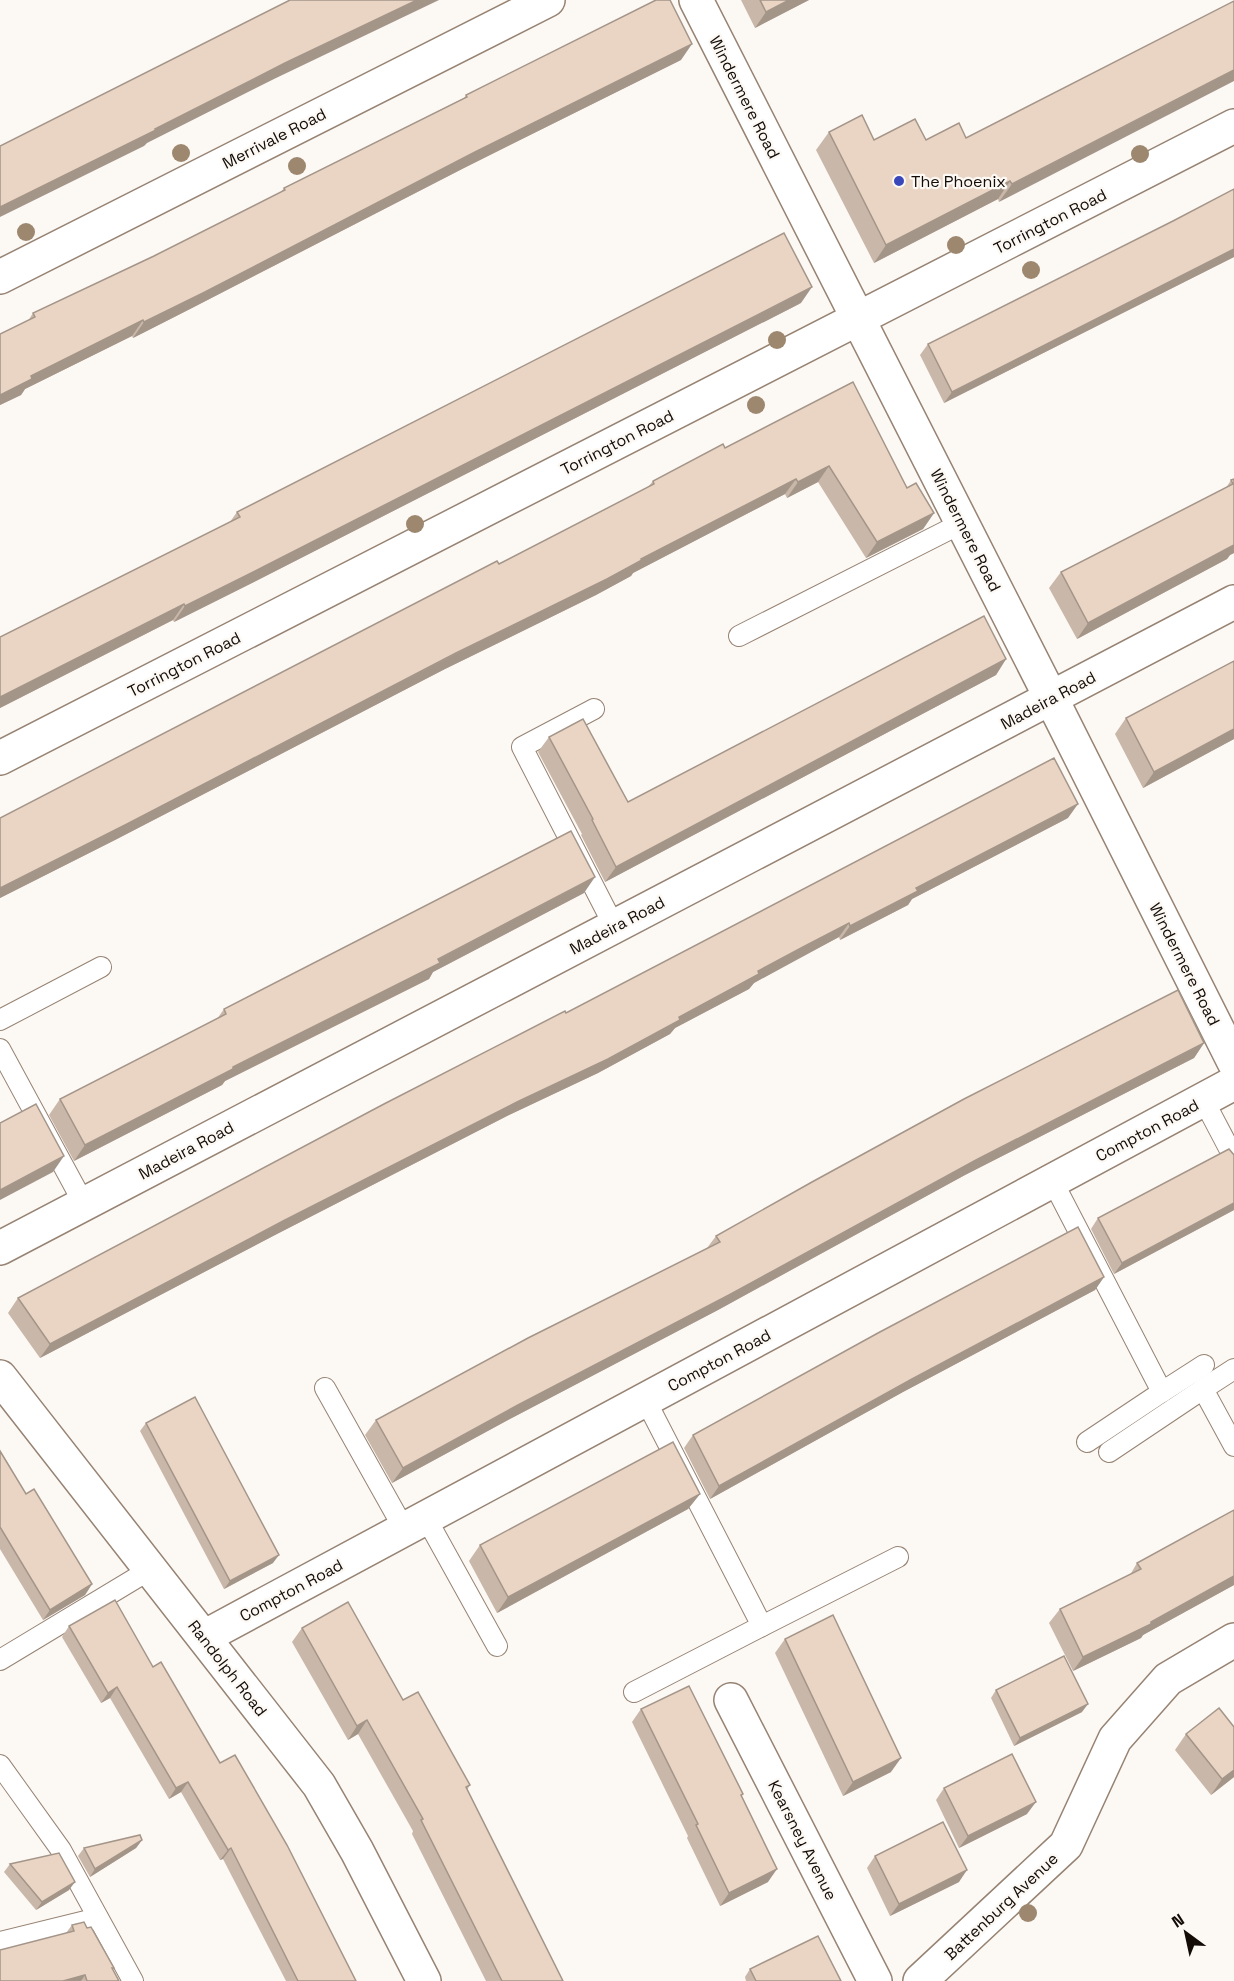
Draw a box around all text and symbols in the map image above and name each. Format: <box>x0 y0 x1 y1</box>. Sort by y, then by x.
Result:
street label: Windermere Road <box>704 32 785 162</box>
street label: Merrivale Road <box>219 103 330 174</box>
place label: The Phoenix <box>911 171 1006 192</box>
marker: The Phoenix <box>892 174 906 188</box>
street label: Torrington Road <box>990 184 1110 259</box>
street label: Torrington Road <box>557 405 677 480</box>
street label: Windermere Road <box>925 465 1006 595</box>
street label: Torrington Road <box>124 627 244 702</box>
street label: Madeira Road <box>997 667 1099 734</box>
street label: Madeira Road <box>566 892 668 959</box>
street label: Windermere Road <box>1144 899 1225 1029</box>
street label: Compton Road <box>1092 1094 1203 1166</box>
street label: Madeira Road <box>135 1117 237 1184</box>
street label: Compton Road <box>664 1324 775 1396</box>
street label: Compton Road <box>236 1554 347 1626</box>
street label: Randolph Road <box>183 1616 272 1721</box>
street label: Kearsney Avenue <box>763 1777 842 1904</box>
street label: Battenburg Avenue <box>940 1848 1063 1965</box>
north arrow <box>1156 1903 1216 1963</box>
text: N <box>1168 1909 1188 1933</box>

